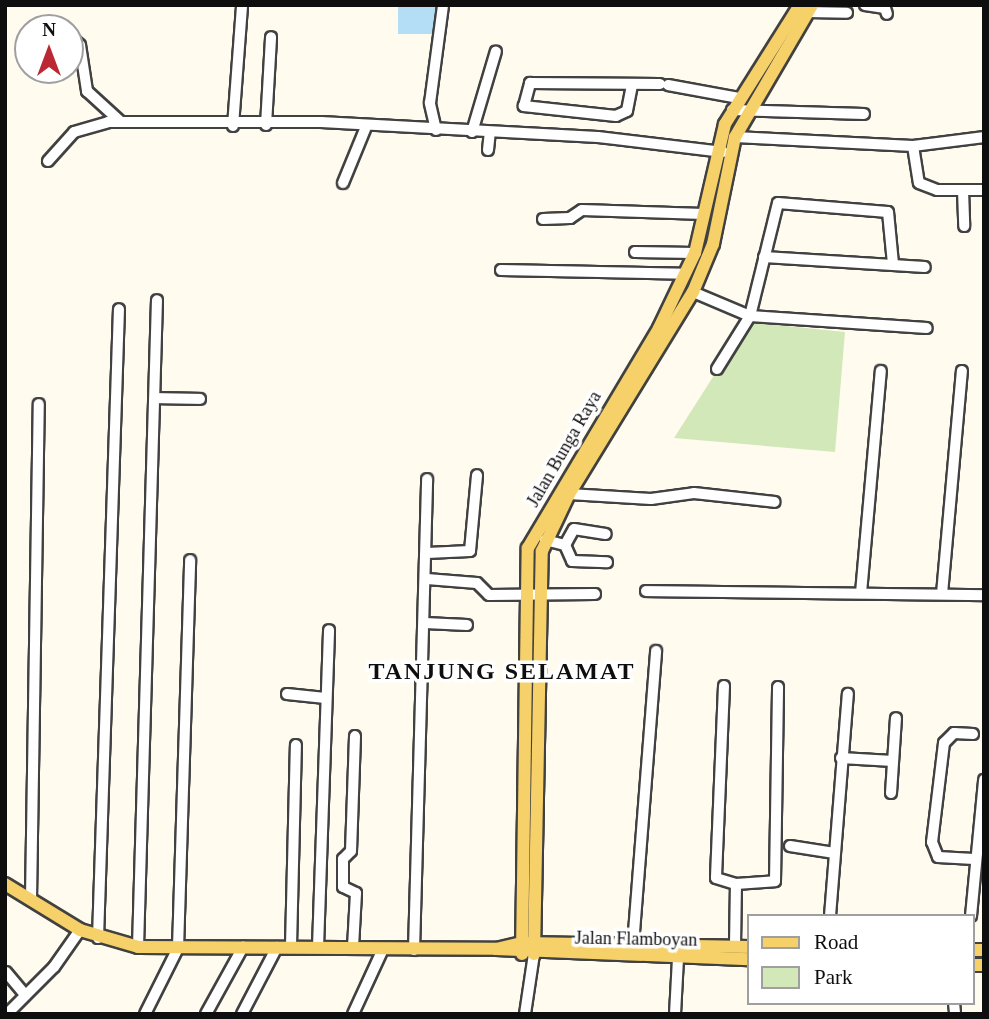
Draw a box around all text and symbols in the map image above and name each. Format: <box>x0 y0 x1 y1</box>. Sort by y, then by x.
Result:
north arrow <box>14 14 84 84</box>
text: N <box>42 19 56 40</box>
street label: Jalan Bunga Raya <box>522 387 606 511</box>
district label: TANJUNG SELAMAT <box>370 658 634 686</box>
legend <box>748 914 975 1005</box>
street label: Jalan Flamboyan <box>575 927 697 951</box>
text: Road <box>814 930 858 954</box>
text: Park <box>814 965 853 989</box>

